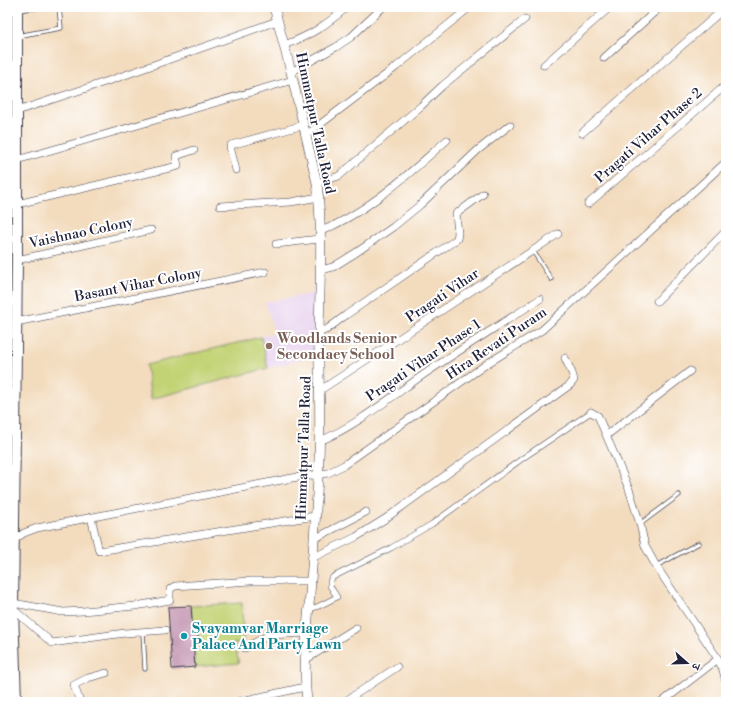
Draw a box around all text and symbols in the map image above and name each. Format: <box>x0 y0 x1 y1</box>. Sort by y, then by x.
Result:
street label: Himmatpur Talla Road <box>291 51 339 196</box>
street label: Pragati Vihar Phase 2 <box>591 84 706 187</box>
street label: Vaishnao Colony <box>27 213 135 253</box>
street label: Basant Vihar Colony <box>72 264 203 306</box>
street label: Pragati Vihar <box>402 265 483 327</box>
street label: Hira Revati Puram <box>443 303 550 384</box>
street label: Pragati Vihar Phase 1 <box>363 316 484 406</box>
place label: Woodlands Senior Secondaey School <box>276 330 397 364</box>
marker: Woodlands Senior Secondaey School <box>264 341 274 351</box>
street label: Himmatpur Talla Road <box>292 376 316 520</box>
place label: Svayamvar Marriage Palace And Party Lawn <box>192 620 342 654</box>
marker: Svayamvar Marriage Palace And Party Lawn <box>179 631 189 641</box>
north arrow <box>667 643 707 683</box>
text: उ <box>687 660 703 672</box>

